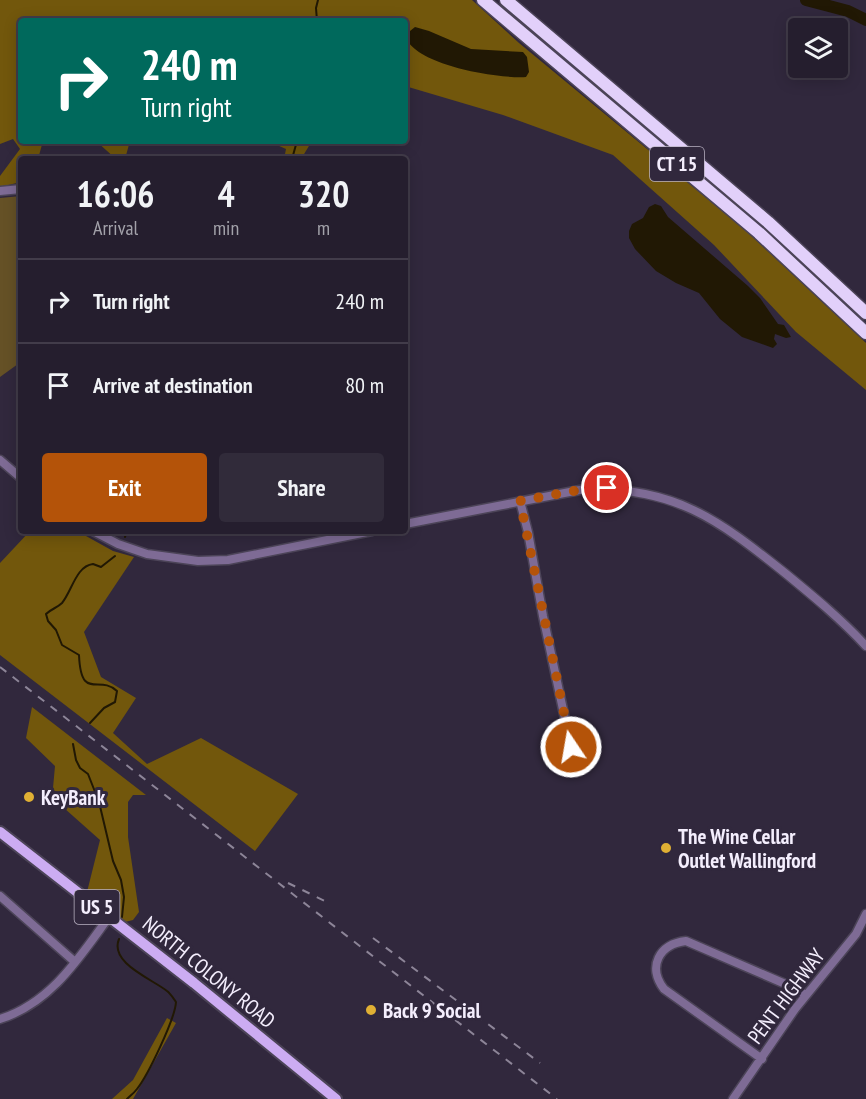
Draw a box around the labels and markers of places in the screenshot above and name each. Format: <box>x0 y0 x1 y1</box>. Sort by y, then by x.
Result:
pin <box>581 462 632 513</box>
place label: KeyBank <box>41 784 106 811</box>
marker: KeyBank <box>22 790 36 804</box>
place label: The Wine Cellar Outlet Wallingford <box>678 823 816 874</box>
marker: The Wine Cellar Outlet Wallingford <box>659 841 673 855</box>
place label: Back 9 Social <box>383 997 481 1024</box>
marker: Back 9 Social <box>364 1003 378 1017</box>

